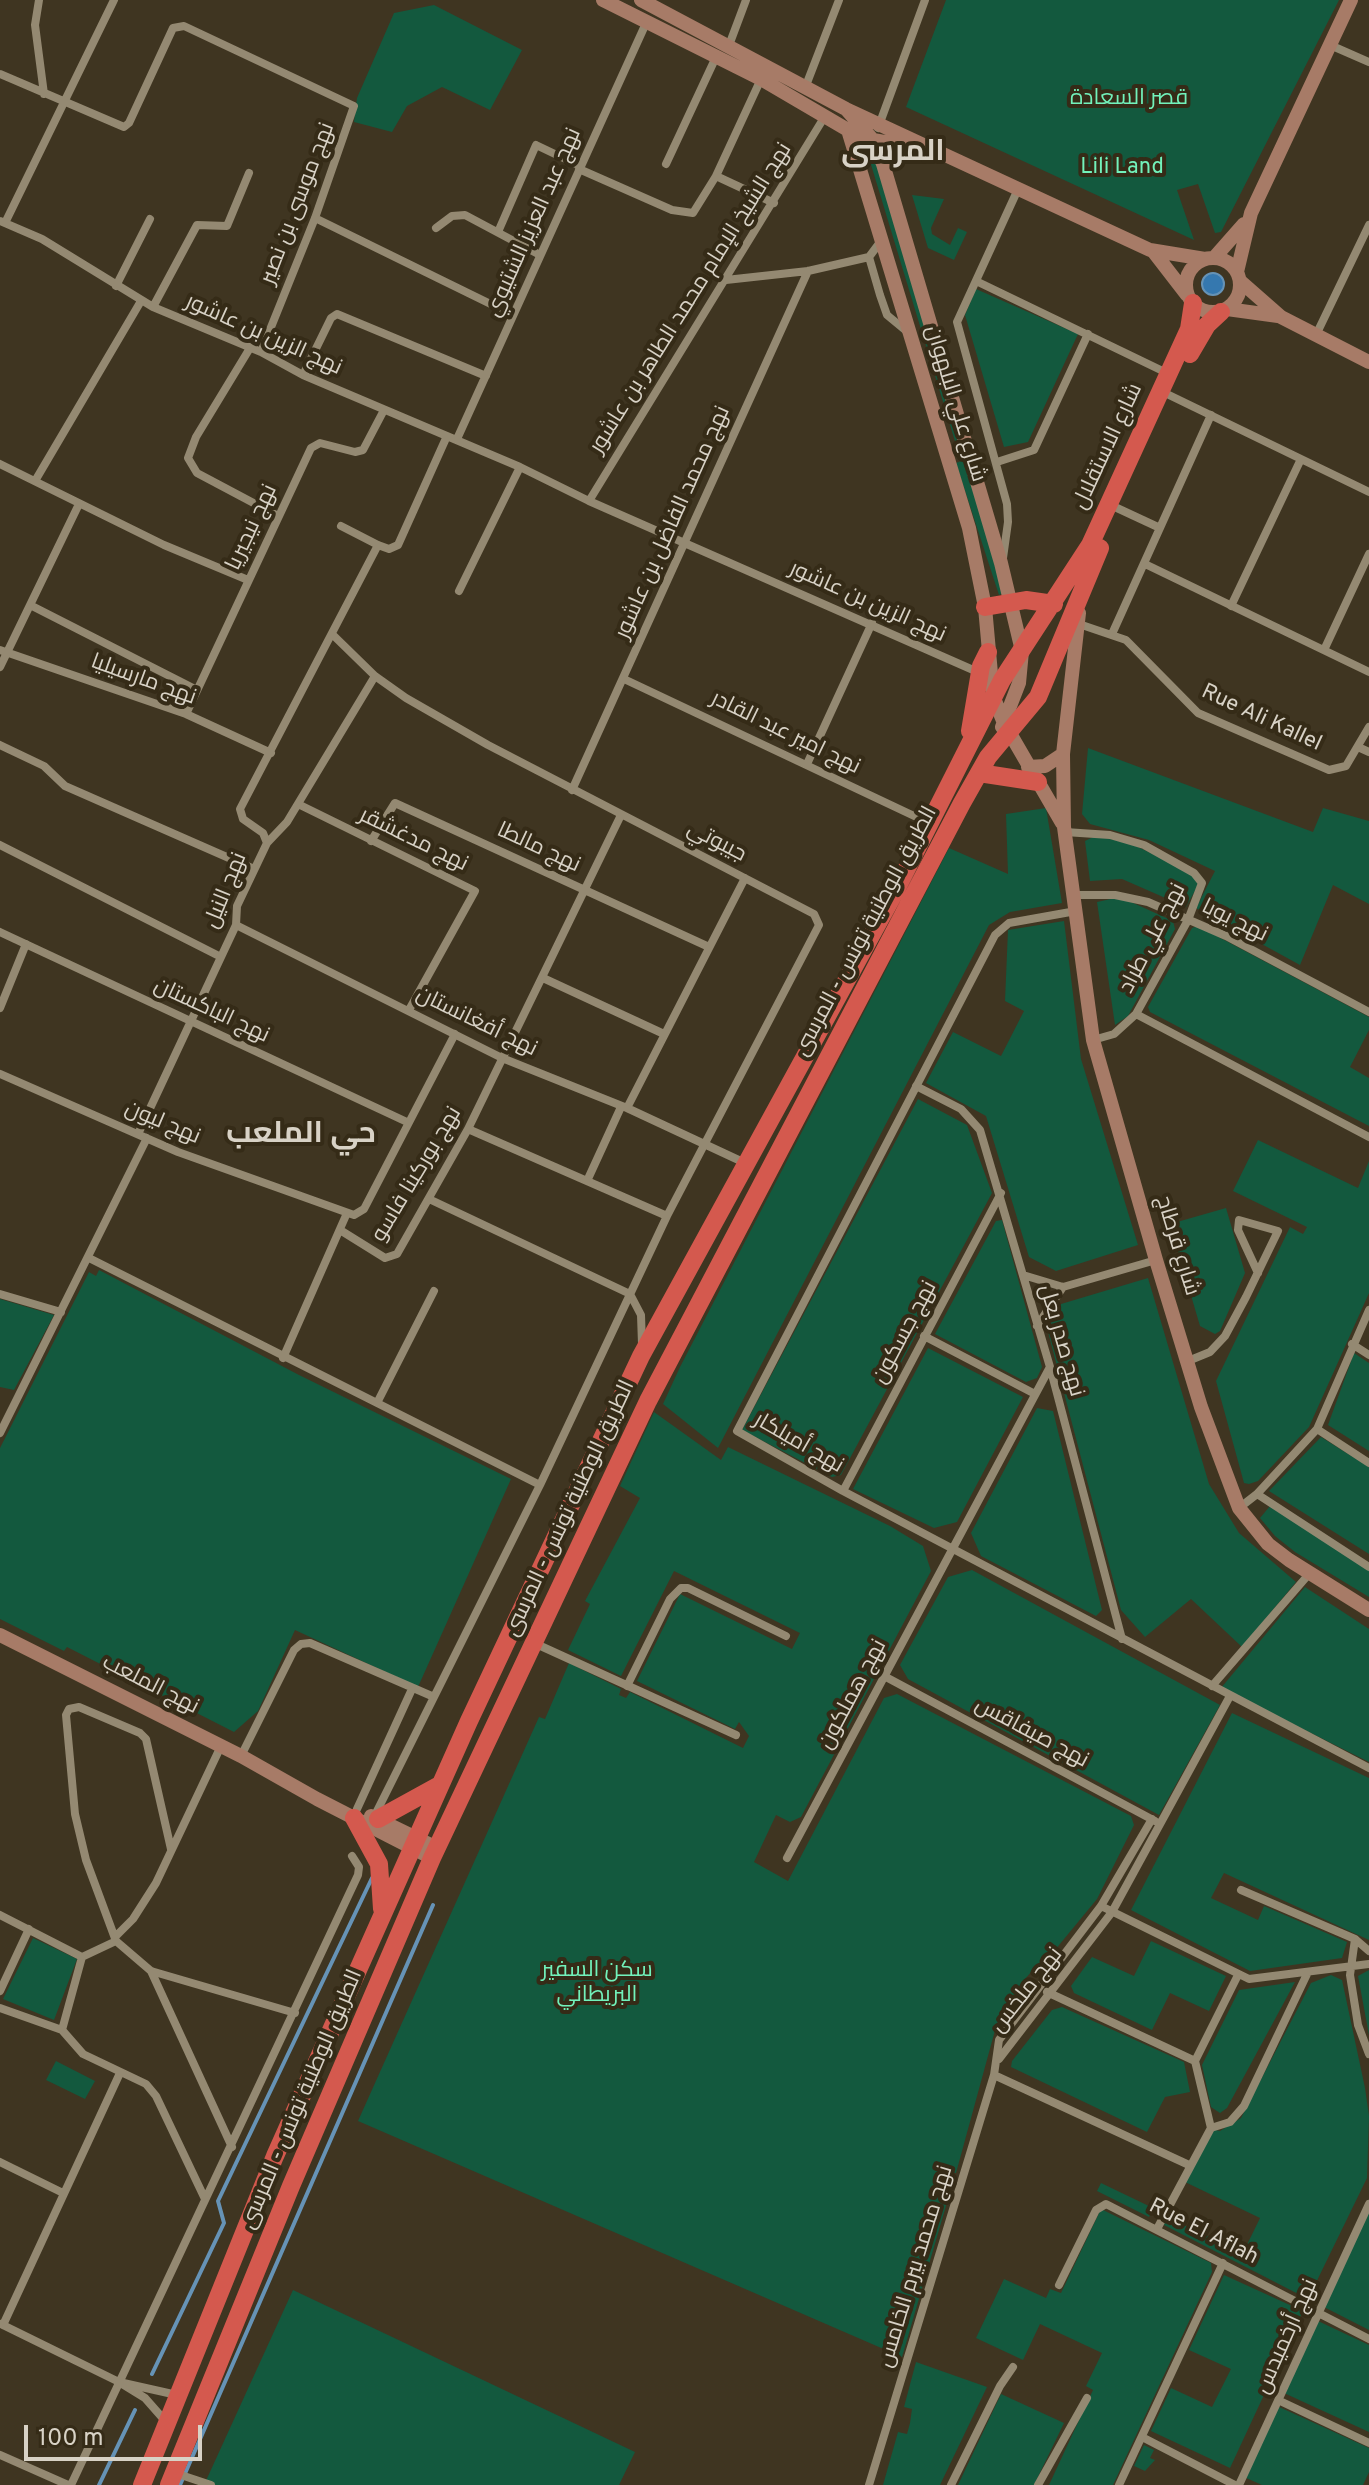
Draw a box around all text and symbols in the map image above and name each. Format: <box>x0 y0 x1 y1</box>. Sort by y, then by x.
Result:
park label: قصر السعادة <box>1070 87 1188 113</box>
street label: نهج موسى بن نصير <box>256 119 342 289</box>
street label: نهج عبد العزيز الشتيوي <box>481 124 589 322</box>
district label: المرسى <box>841 136 945 172</box>
street label: نهج الشيخ الإمام محمد الطاهر بن عاشور <box>585 139 799 459</box>
park label: Lili Land <box>1080 156 1164 182</box>
street label: نهج الزين بن عاشور <box>181 290 345 382</box>
street label: شارع علي البلهوان <box>918 323 990 485</box>
street label: شارع الاستقلال <box>1068 380 1150 514</box>
street label: نهج محمد الفاضل بن عاشور <box>611 402 737 644</box>
street label: نهج نيجيريا <box>222 481 284 575</box>
street label: نهج الزين بن عاشور <box>785 557 949 649</box>
street label: نهج مارسيليا <box>87 650 199 712</box>
street label: Rue Ali Kallel <box>1197 680 1325 758</box>
street label: نهج امير عبد القادر <box>706 686 864 782</box>
street label: الطريق الوطنية تونس - المرسى <box>790 802 944 1062</box>
street label: نهج مدغشقر <box>354 803 472 879</box>
street label: جيبوتي <box>682 817 750 869</box>
street label: نهج مالطا <box>492 818 584 880</box>
street label: نهج النيل <box>200 849 254 933</box>
street label: نهج علي طراد <box>1115 879 1193 999</box>
street label: نهج يوبا <box>1197 895 1271 949</box>
street label: نهج الباكستان <box>149 974 273 1050</box>
street label: نهج أفغانستان <box>411 982 541 1064</box>
street label: نهج ليون <box>120 1096 204 1152</box>
street label: نهج بوركينا فاسو <box>367 1103 469 1247</box>
district label: حي الملعب <box>226 1118 376 1154</box>
street label: شارع قرطاج <box>1148 1193 1204 1299</box>
street label: نهج جسكون <box>868 1277 944 1389</box>
street label: نهج صدر بعل <box>1031 1282 1089 1400</box>
street label: الطريق الوطنية تونس - المرسى <box>500 1377 642 1641</box>
street label: نهج أميلكار <box>748 1408 848 1480</box>
street label: نهج هملكون <box>814 1636 894 1754</box>
street label: نهج الملعب <box>97 1650 203 1722</box>
street label: نهج صيفاقس <box>970 1693 1092 1775</box>
street label: نهج ملخس <box>987 1943 1069 2039</box>
park label: سكن السفير البريطاني <box>541 1959 653 2010</box>
street label: الطريق الوطنية تونس - المرسى <box>236 1966 370 2234</box>
street label: نهج محمد بيرم الخامس <box>874 2163 960 2371</box>
street label: Rue El Aflah <box>1144 2194 1262 2272</box>
street label: نهج أرخميدس <box>1251 2275 1325 2399</box>
scale bar <box>28 2409 206 2459</box>
text: 100 m <box>38 2424 104 2454</box>

